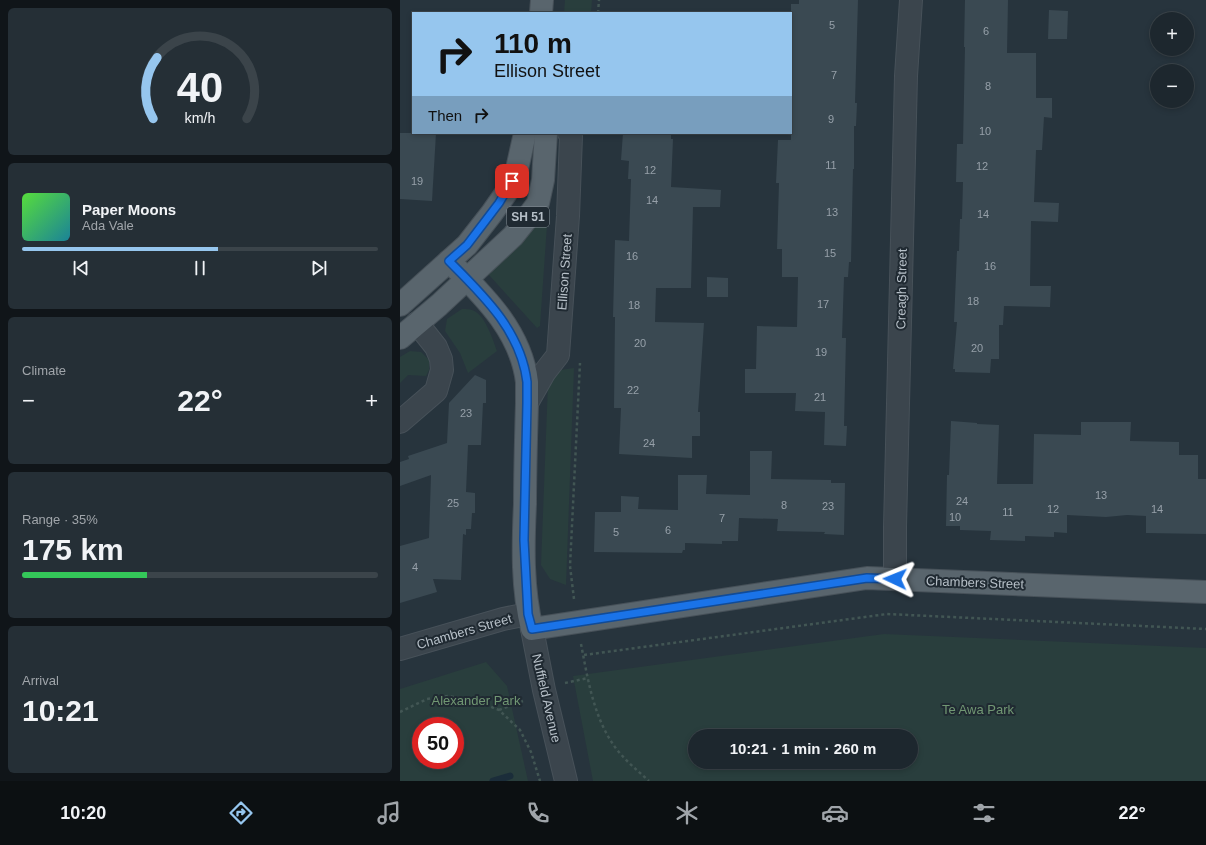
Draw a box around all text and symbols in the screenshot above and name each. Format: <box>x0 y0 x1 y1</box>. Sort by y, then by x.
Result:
map controls <box>1150 12 1194 108</box>
button: + <box>1150 12 1194 56</box>
house number: 5 <box>829 19 835 31</box>
house number: 6 <box>983 25 989 37</box>
icon: right <box>428 28 480 80</box>
text: 110 m <box>494 28 572 59</box>
text: Ellison Street <box>494 61 600 81</box>
text: 40 <box>177 64 223 111</box>
button: − <box>1150 64 1194 108</box>
house number: 7 <box>831 69 837 81</box>
house number: 8 <box>985 80 991 92</box>
icon: right <box>470 104 492 126</box>
text: Then <box>428 107 462 124</box>
text: km/h <box>185 110 216 126</box>
house number: 9 <box>828 113 834 125</box>
house number: 10 <box>979 125 991 137</box>
house number: 11 <box>825 159 837 171</box>
house number: 12 <box>976 160 988 172</box>
pin <box>495 164 529 198</box>
house number: 12 <box>644 164 656 176</box>
icon: arrive <box>501 170 523 192</box>
house number: 19 <box>411 175 423 187</box>
house number: 14 <box>646 194 658 206</box>
text: Paper Moons <box>82 201 176 218</box>
house number: 13 <box>826 206 838 218</box>
road number: SH 51 <box>507 207 549 227</box>
house number: 14 <box>977 208 989 220</box>
text: Ada Vale <box>82 218 134 233</box>
street label: Ellison Street <box>554 233 575 311</box>
house number: 15 <box>824 247 836 259</box>
street label: Creagh Street <box>893 248 910 330</box>
house number: 16 <box>626 250 638 262</box>
icon: previous <box>70 257 92 279</box>
icon: pause <box>189 257 211 279</box>
icon: next <box>308 257 330 279</box>
house number: 16 <box>984 260 996 272</box>
house number: 18 <box>967 295 979 307</box>
house number: 17 <box>817 298 829 310</box>
house number: 18 <box>628 299 640 311</box>
house number: 20 <box>634 337 646 349</box>
house number: 20 <box>971 342 983 354</box>
house number: 19 <box>815 346 827 358</box>
text: Climate <box>22 363 66 378</box>
text: 22° <box>177 384 223 417</box>
house number: 22 <box>627 384 639 396</box>
text: − <box>22 388 35 413</box>
text: + <box>365 388 378 413</box>
house number: 21 <box>814 391 826 403</box>
house number: 23 <box>460 407 472 419</box>
house number: 24 <box>643 437 655 449</box>
house number: 13 <box>1095 489 1107 501</box>
house number: 24 <box>956 495 968 507</box>
house number: 25 <box>447 497 459 509</box>
house number: 8 <box>781 499 787 511</box>
house number: 23 <box>822 500 834 512</box>
house number: 12 <box>1047 503 1059 515</box>
house number: 14 <box>1151 503 1163 515</box>
house number: 11 <box>1002 506 1014 518</box>
house number: 10 <box>949 511 961 523</box>
text: Range · 35% <box>22 512 98 527</box>
house number: 7 <box>719 512 725 524</box>
house number: 6 <box>665 524 671 536</box>
house number: 5 <box>613 526 619 538</box>
text: 175 km <box>22 533 124 566</box>
position arrow <box>874 558 916 600</box>
house number: 4 <box>412 561 418 573</box>
street label: Chambers Street <box>926 573 1025 592</box>
street label: Chambers Street <box>415 611 514 652</box>
street label: Nuffield Avenue <box>529 652 564 744</box>
text: Arrival <box>22 673 59 688</box>
park label: Alexander Park <box>432 693 521 708</box>
text: 10:21 <box>22 694 99 727</box>
park label: Te Awa Park <box>942 702 1015 717</box>
speed limit sign: 50 <box>412 717 464 769</box>
text: 10:21 · 1 min · 260 m <box>730 740 876 757</box>
icon: directions <box>227 799 255 827</box>
icon: music <box>375 799 403 827</box>
icon: phone <box>524 799 552 827</box>
icon: climate <box>673 799 701 827</box>
icon: car <box>821 799 849 827</box>
icon: filters <box>970 799 998 827</box>
text: 10:20 <box>60 803 106 823</box>
text: 22° <box>1118 803 1146 823</box>

